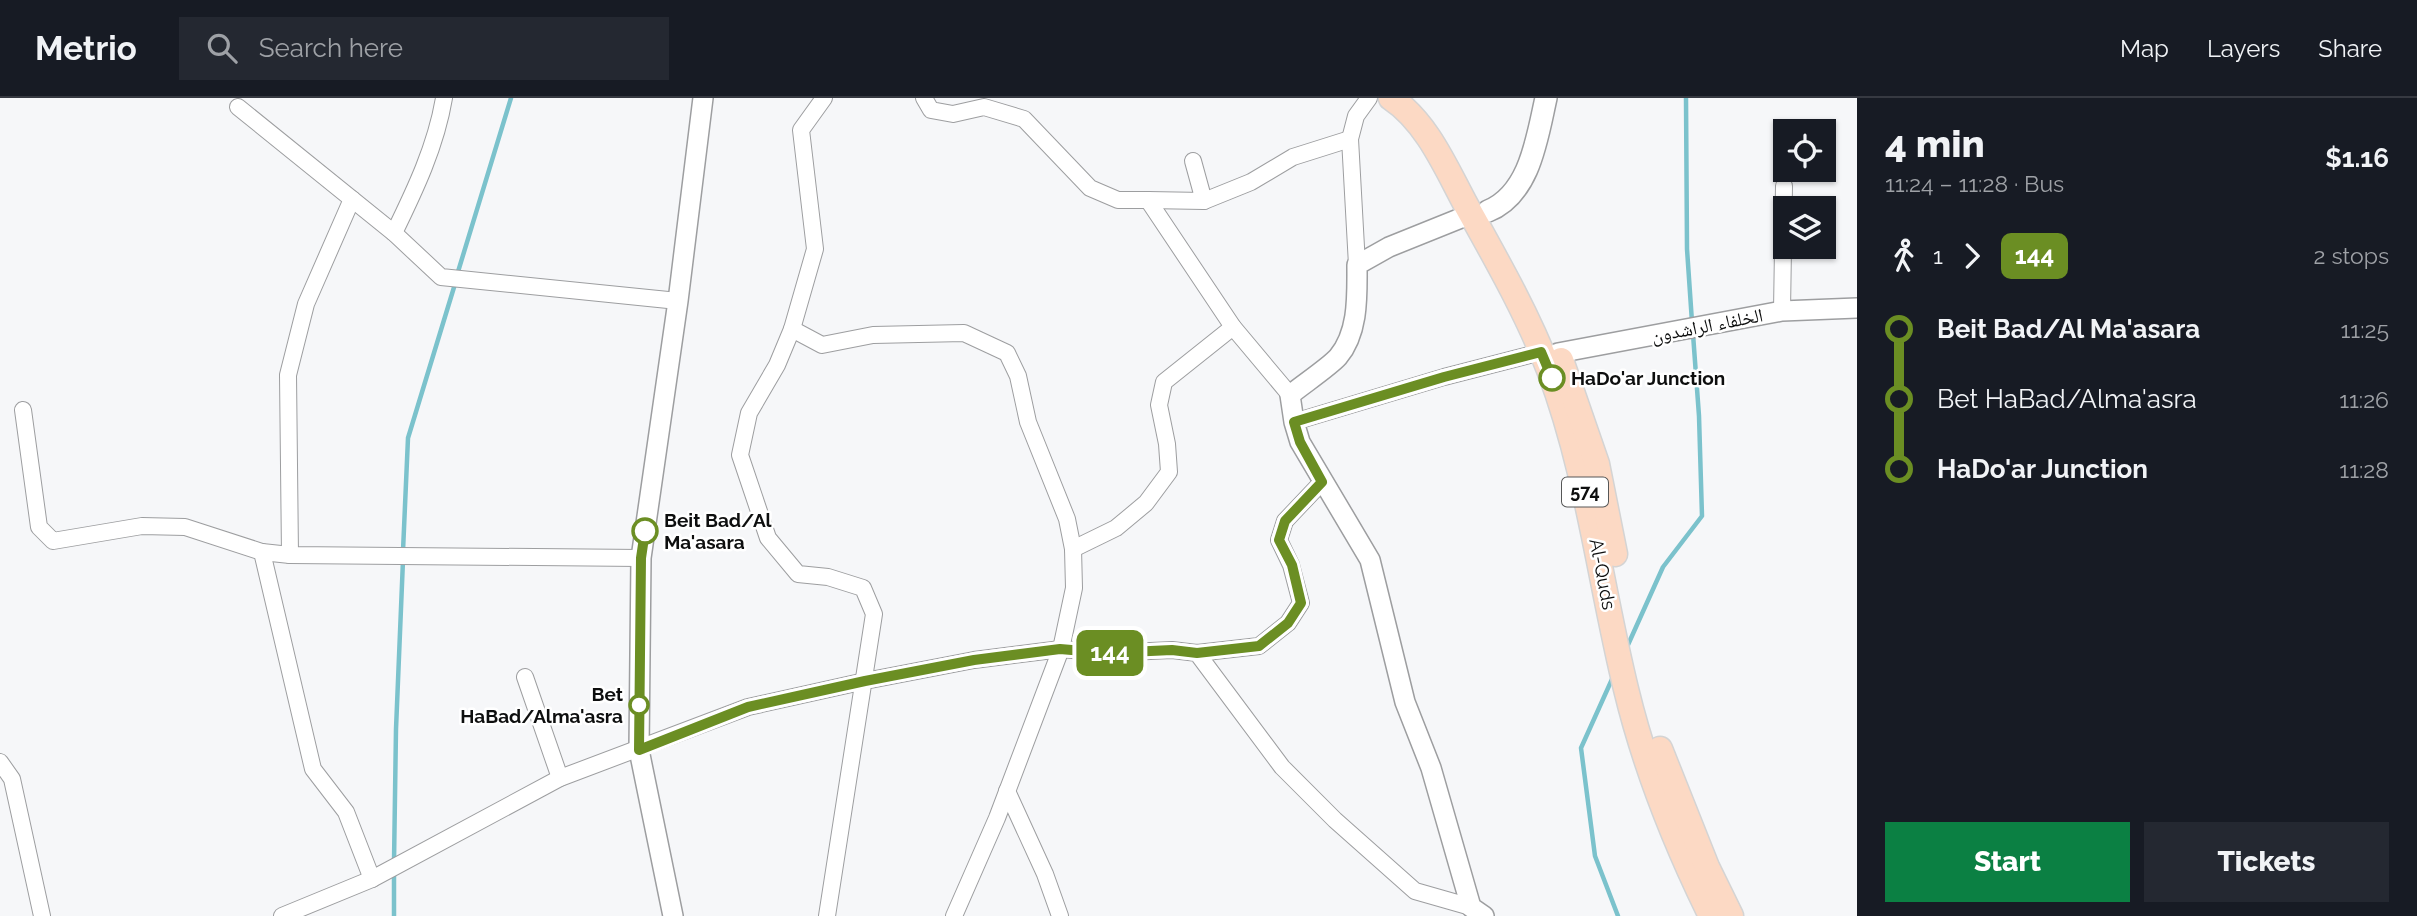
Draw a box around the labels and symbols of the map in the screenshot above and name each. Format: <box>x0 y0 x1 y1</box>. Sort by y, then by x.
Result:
street label: الخلفاء الراشدون <box>1649 303 1765 348</box>
marker: HaDo'ar Junction <box>1539 365 1565 391</box>
place label: HaDo'ar Junction <box>1571 367 1725 389</box>
road number: 574 <box>1562 478 1608 506</box>
place label: Beit Bad/Al Ma'asara <box>664 509 773 553</box>
marker: Beit Bad/Al Ma'asara <box>632 518 658 544</box>
street label: Al-Quds <box>1585 536 1621 612</box>
line badge: 144 <box>1070 630 1150 676</box>
place label: Bet HaBad/Alma'asra <box>460 683 624 727</box>
marker: Bet HaBad/Alma'asra <box>629 695 649 715</box>

